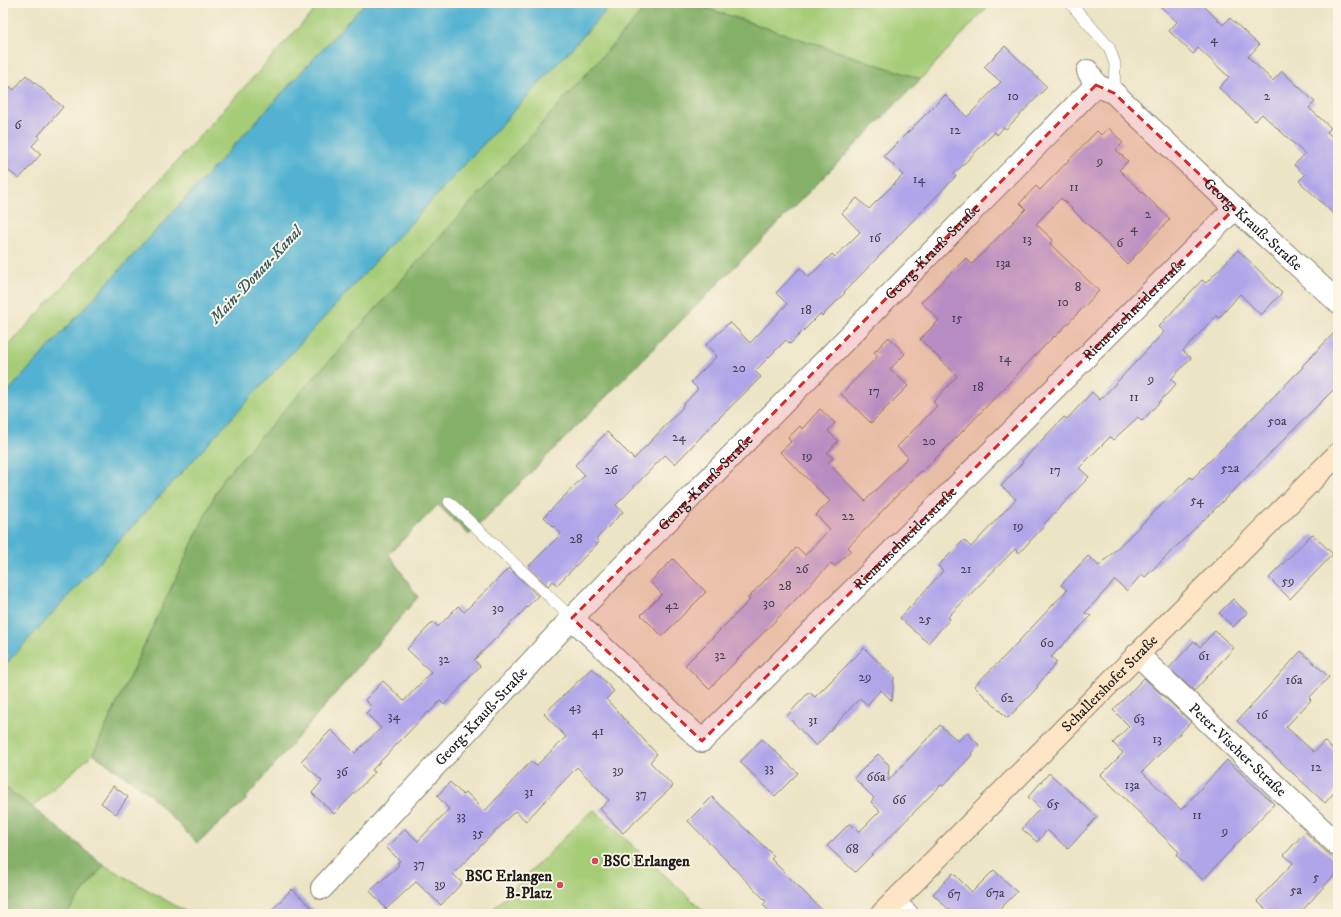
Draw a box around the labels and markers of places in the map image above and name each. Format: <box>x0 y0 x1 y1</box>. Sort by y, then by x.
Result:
place label: BSC Erlangen <box>603 852 690 871</box>
marker: BSC Erlangen <box>590 856 600 866</box>
place label: BSC Erlangen B-Platz <box>465 867 552 903</box>
marker: BSC Erlangen B-Platz <box>555 880 565 890</box>

